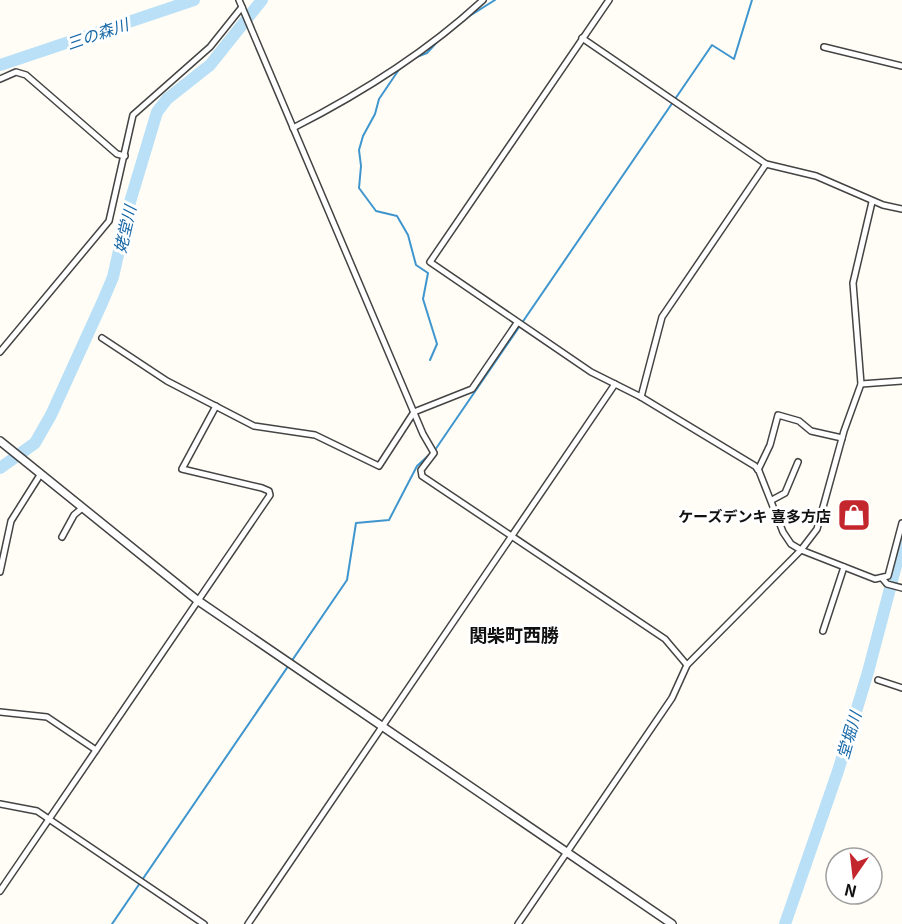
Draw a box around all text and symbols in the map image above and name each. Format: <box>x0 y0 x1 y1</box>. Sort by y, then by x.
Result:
water label: 三の森川 <box>63 11 133 55</box>
water label: 姥堂川 <box>107 201 142 255</box>
shop icon: ケーズデンキ 喜多方店 <box>836 497 872 533</box>
place label: ケーズデンキ 喜多方店 <box>678 505 831 526</box>
district label: 関柴町西勝 <box>469 621 559 647</box>
water label: 堂堀川 <box>830 707 867 761</box>
north arrow <box>824 846 884 906</box>
text: N <box>841 878 859 905</box>

